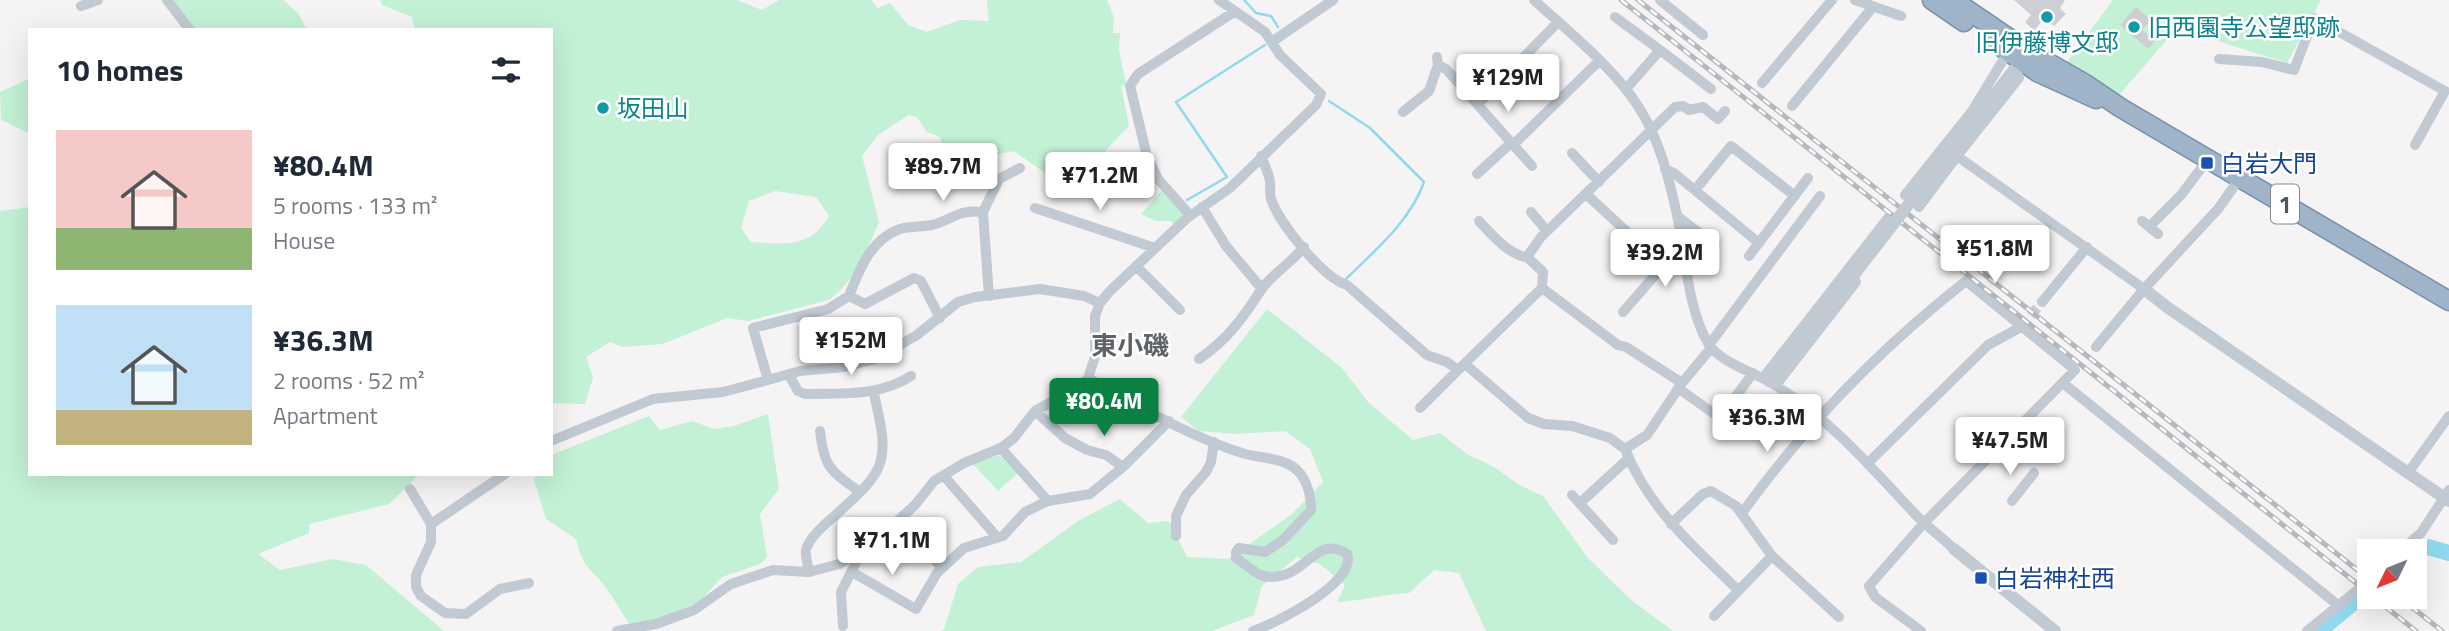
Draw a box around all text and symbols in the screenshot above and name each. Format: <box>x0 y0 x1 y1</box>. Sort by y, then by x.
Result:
marker: 旧伊藤博文邸 <box>2039 9 2055 25</box>
place label: 旧西園寺公望邸跡 <box>2148 9 2340 45</box>
marker: 旧西園寺公望邸跡 <box>2126 19 2142 35</box>
place label: 旧伊藤博文邸 <box>1975 24 2119 60</box>
text: 10 homes <box>56 47 183 93</box>
icon: filters <box>487 51 525 89</box>
pin: ¥129M <box>1459 54 1557 114</box>
text: ¥129M <box>1472 59 1544 94</box>
place label: 坂田山 <box>617 90 689 126</box>
marker: 坂田山 <box>595 100 611 116</box>
text: ¥80.4M <box>273 142 374 188</box>
pin: ¥89.7M <box>886 144 1000 203</box>
place label: 白岩大門 <box>2221 145 2317 181</box>
text: ¥89.7M <box>904 148 982 183</box>
pin: ¥71.2M <box>1043 152 1157 212</box>
marker: 白岩大門 <box>2199 155 2215 171</box>
text: ¥71.2M <box>1061 157 1139 192</box>
icon: home <box>112 158 196 242</box>
road number: 1 <box>2271 184 2299 224</box>
text: 5 rooms · 133 m² <box>273 188 437 223</box>
text: House <box>273 223 335 258</box>
pin: ¥51.8M <box>1938 226 2052 285</box>
pin: ¥39.2M <box>1608 230 1722 289</box>
text: ¥51.8M <box>1956 230 2034 265</box>
text: ¥39.2M <box>1626 234 1704 269</box>
text: ¥36.3M <box>273 317 374 363</box>
pin: ¥152M <box>802 318 900 377</box>
text: ¥152M <box>815 322 887 357</box>
district label: 東小磯 <box>1091 326 1169 365</box>
icon: home <box>112 333 196 417</box>
text: 2 rooms · 52 m² <box>273 363 424 398</box>
pin: ¥80.4M <box>1047 378 1161 438</box>
text: ¥80.4M <box>1065 383 1143 418</box>
pin: ¥36.3M <box>1710 394 1824 454</box>
text: Apartment <box>273 398 378 433</box>
text: ¥36.3M <box>1728 399 1806 434</box>
pin: ¥47.5M <box>1953 418 2067 477</box>
text: ¥47.5M <box>1971 422 2049 457</box>
pin: ¥71.1M <box>835 518 949 577</box>
text: ¥71.1M <box>853 522 931 557</box>
north arrow <box>2357 539 2427 609</box>
map controls <box>2357 539 2427 609</box>
place label: 白岩神社西 <box>1995 560 2115 596</box>
marker: 白岩神社西 <box>1973 570 1989 586</box>

